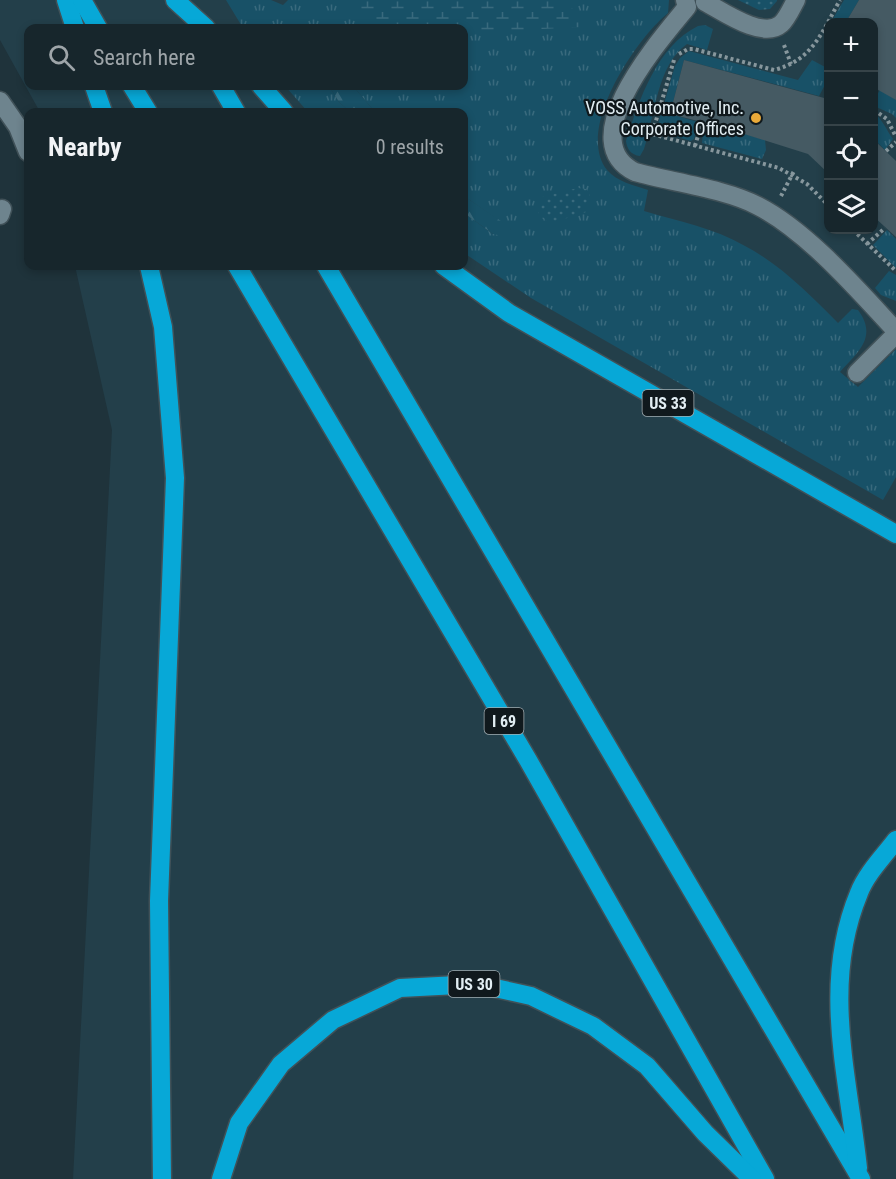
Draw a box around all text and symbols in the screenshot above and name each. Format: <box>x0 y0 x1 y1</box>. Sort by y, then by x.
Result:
map controls <box>824 18 878 234</box>
button: + <box>824 18 878 72</box>
search box <box>24 24 468 90</box>
icon: search <box>45 41 78 74</box>
text: Search here <box>93 45 195 70</box>
button: − <box>824 72 878 126</box>
place label: VOSS Automotive, Inc. Corporate Offices <box>585 97 744 139</box>
marker: VOSS Automotive, Inc. Corporate Offices <box>749 111 763 125</box>
button: locate <box>824 126 878 180</box>
text: Nearby <box>48 132 122 162</box>
text: 0 results <box>376 135 444 159</box>
button: layers <box>824 180 878 234</box>
road number: US 33 <box>642 390 694 416</box>
road number: I 69 <box>484 708 524 734</box>
road number: US 30 <box>448 971 500 997</box>

